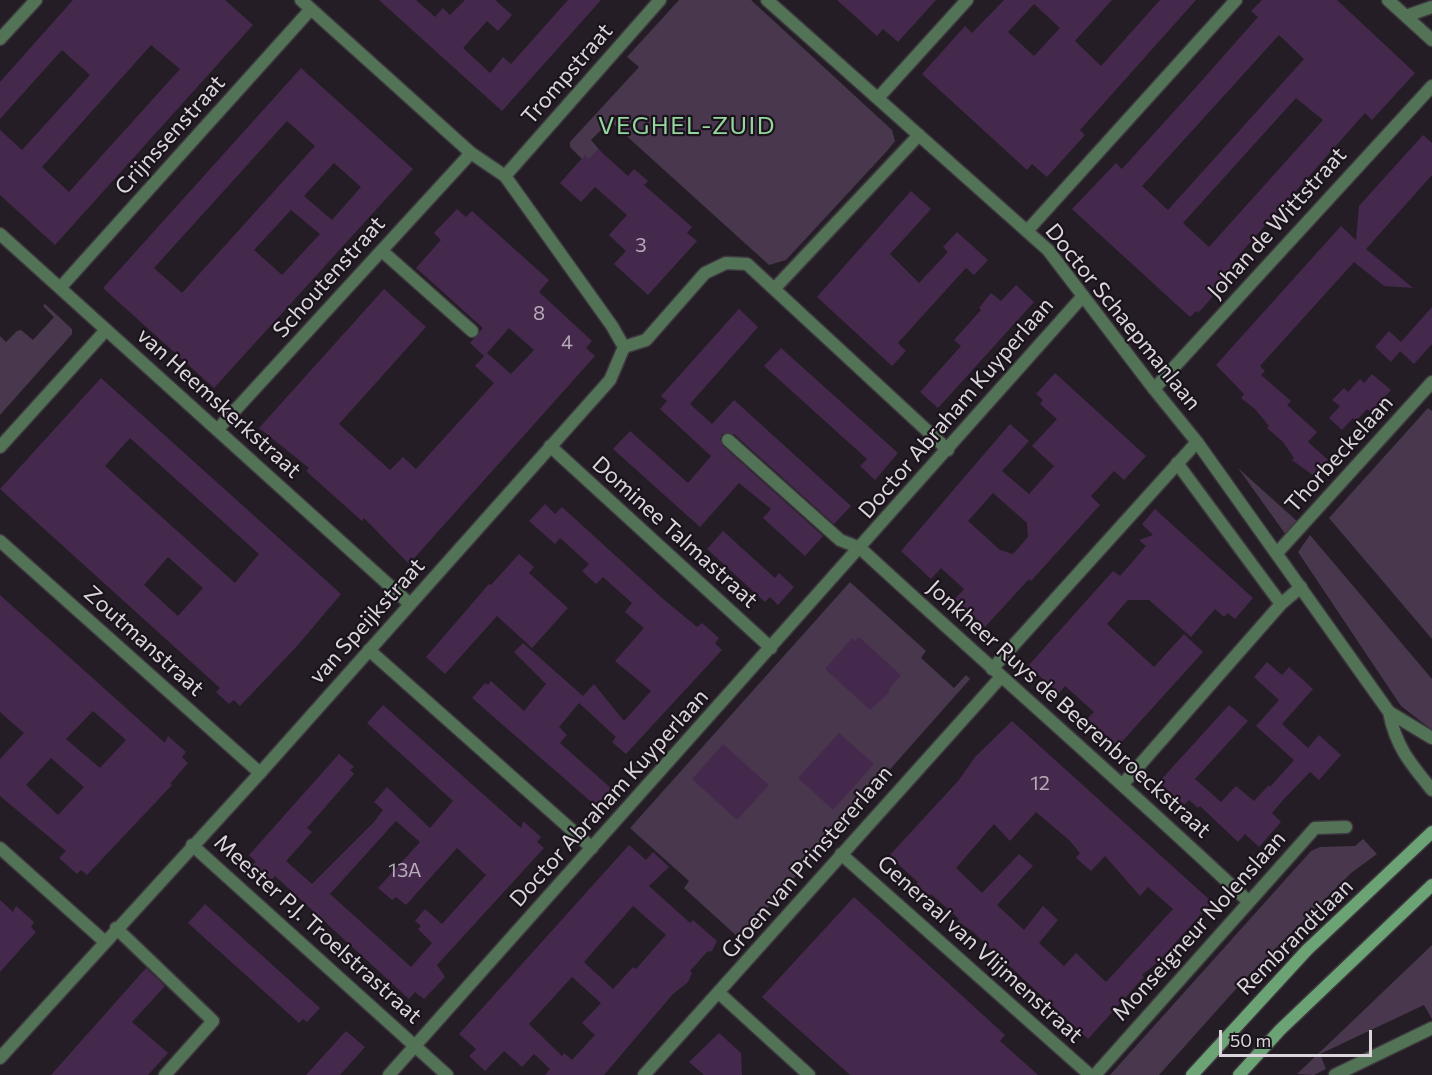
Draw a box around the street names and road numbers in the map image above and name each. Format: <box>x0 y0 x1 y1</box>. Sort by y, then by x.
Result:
street label: Trompstraat <box>516 18 618 130</box>
street label: Crijnssenstraat <box>110 70 230 200</box>
street label: Johan de Wittstraat <box>1202 142 1352 304</box>
street label: Schoutenstraat <box>268 211 390 343</box>
street label: Doctor Schaepmanlaan <box>1040 218 1206 416</box>
street label: Doctor Abraham Kuyperlaan <box>853 292 1059 524</box>
street label: van Heemskerkstraat <box>132 322 306 484</box>
street label: Thorbeckelaan <box>1280 390 1398 518</box>
street label: Dominee Talmastraat <box>587 451 763 613</box>
street label: van Speijkstraat <box>304 553 430 689</box>
street label: Jonkheer Ruys de Beerenbroeckstraat <box>922 575 1216 843</box>
street label: Zoutmanstraat <box>79 580 209 702</box>
street label: Doctor Abraham Kuyperlaan <box>504 684 714 912</box>
street label: Groen van Prinstererlaan <box>716 760 898 964</box>
street label: Monseigneur Nolenslaan <box>1107 826 1291 1026</box>
street label: Meester P.J. Troelstrastraat <box>209 829 427 1029</box>
street label: Generaal van Vlijmenstraat <box>872 850 1088 1048</box>
street label: Rembrandtlaan <box>1231 873 1359 1001</box>

